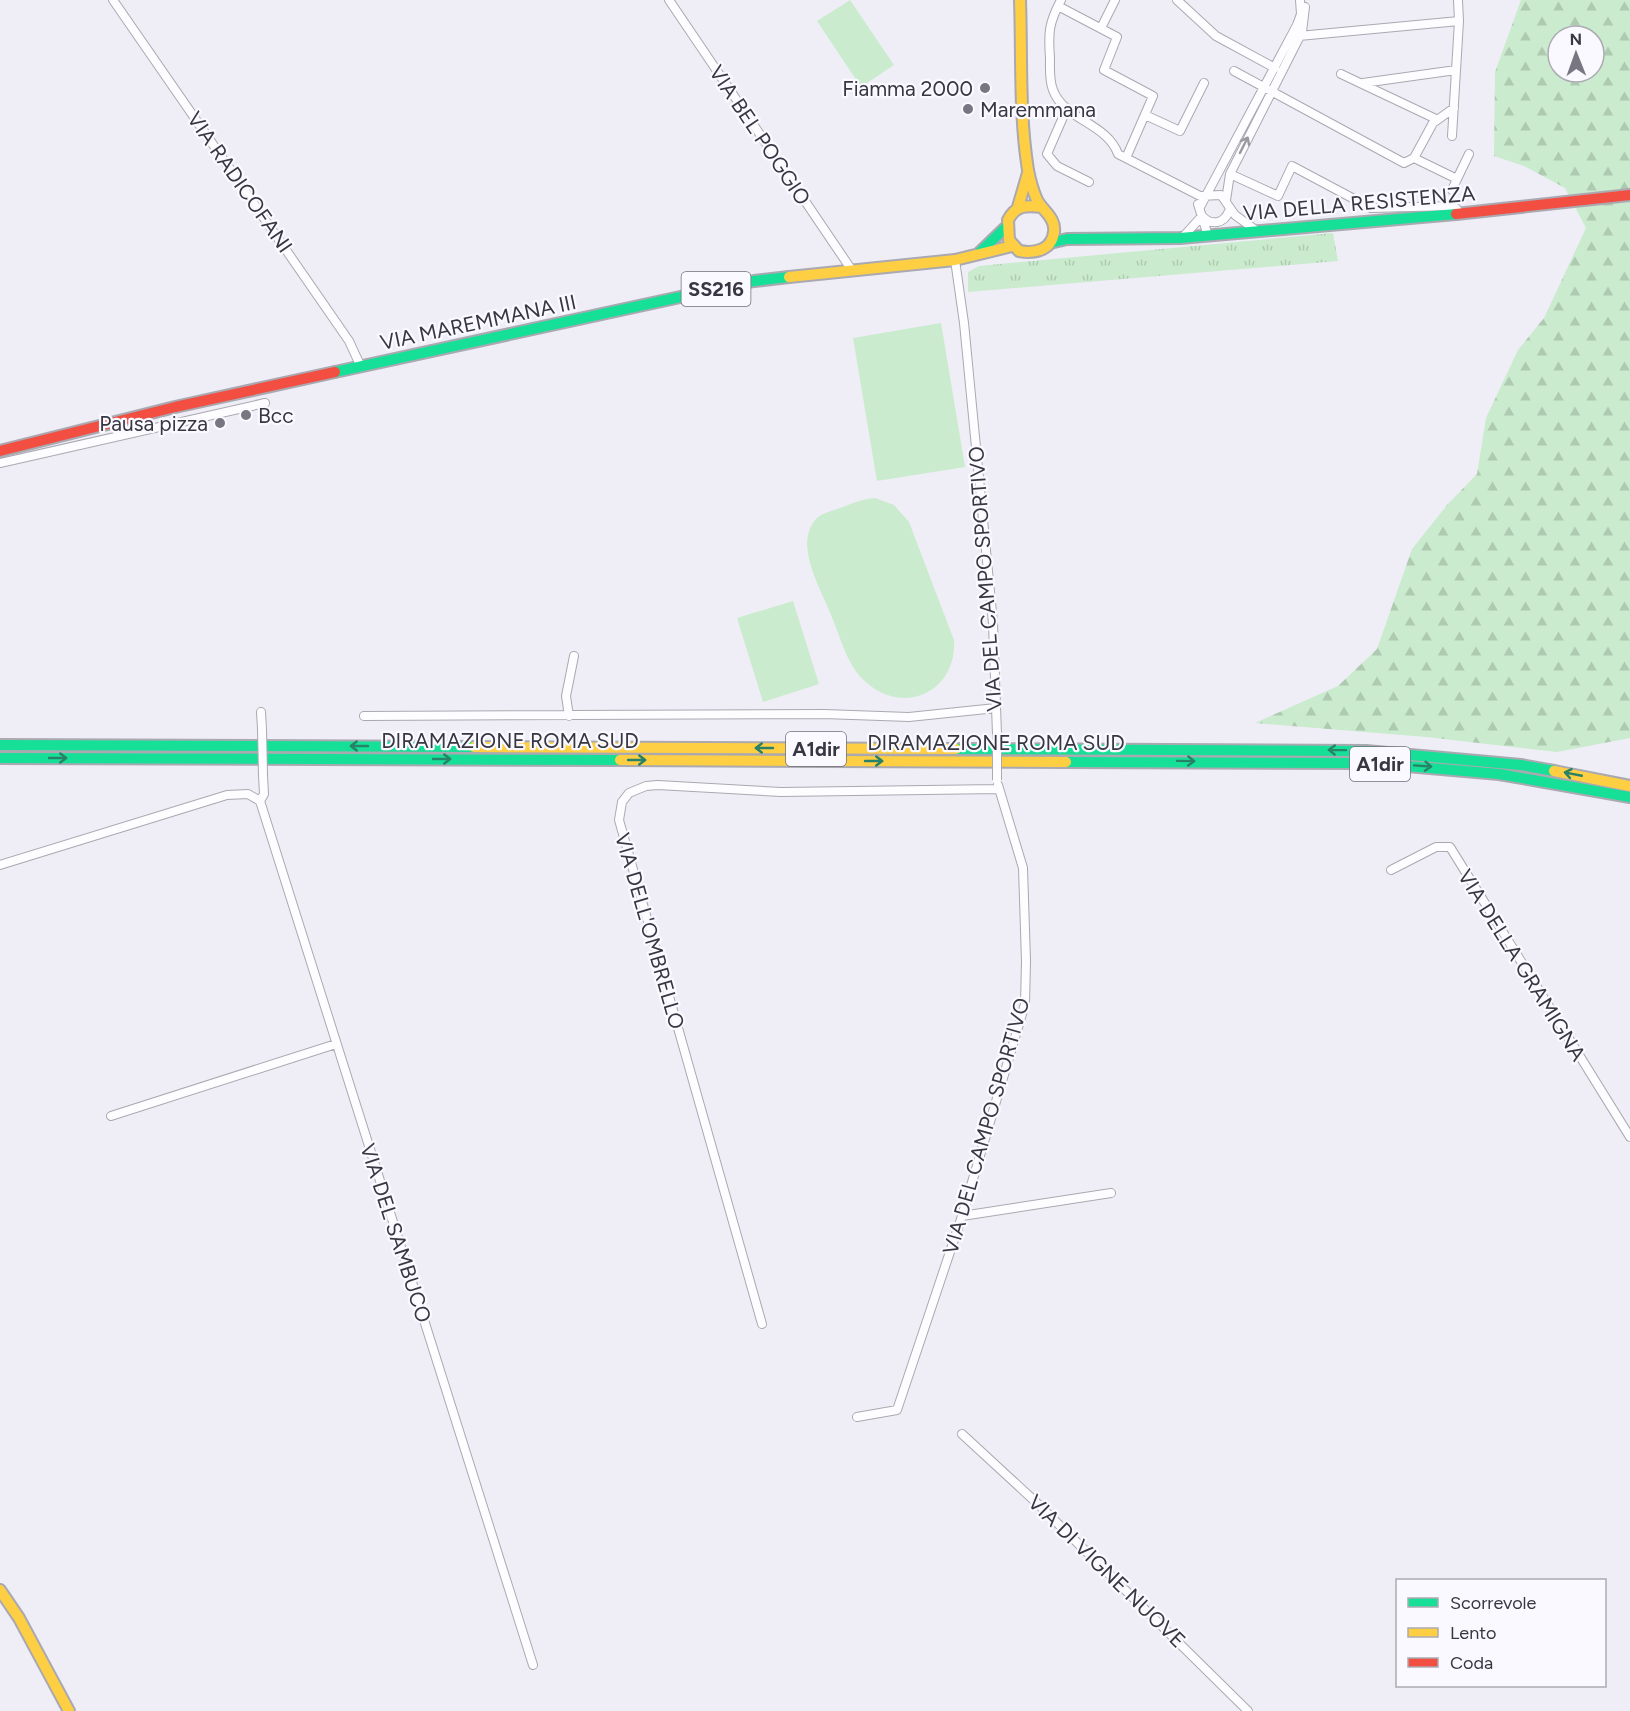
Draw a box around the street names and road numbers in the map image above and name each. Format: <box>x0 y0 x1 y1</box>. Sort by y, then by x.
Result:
street label: VIA BEL POGGIO <box>704 60 816 210</box>
street label: VIA RADICOFANI <box>182 107 298 257</box>
street label: VIA DELLA RESISTENZA <box>1242 180 1476 226</box>
road number: SS216 <box>682 272 750 306</box>
street label: VIA MAREMMANA III <box>378 289 578 355</box>
street label: VIA DEL CAMPO SPORTIVO <box>963 446 1007 712</box>
street label: DIRAMAZIONE ROMA SUD <box>381 728 639 753</box>
street label: DIRAMAZIONE ROMA SUD <box>867 730 1125 755</box>
road number: A1dir <box>786 732 846 766</box>
road number: A1dir <box>1350 747 1410 781</box>
street label: VIA DELL'OMBRELLO <box>610 830 690 1032</box>
street label: VIA DELLA GRAMIGNA <box>1453 865 1591 1065</box>
street label: VIA DEL CAMPO SPORTIVO <box>937 995 1035 1257</box>
street label: VIA DEL SAMBUCO <box>355 1140 437 1326</box>
street label: VIA DI VIGNE NUOVE <box>1023 1489 1191 1653</box>

